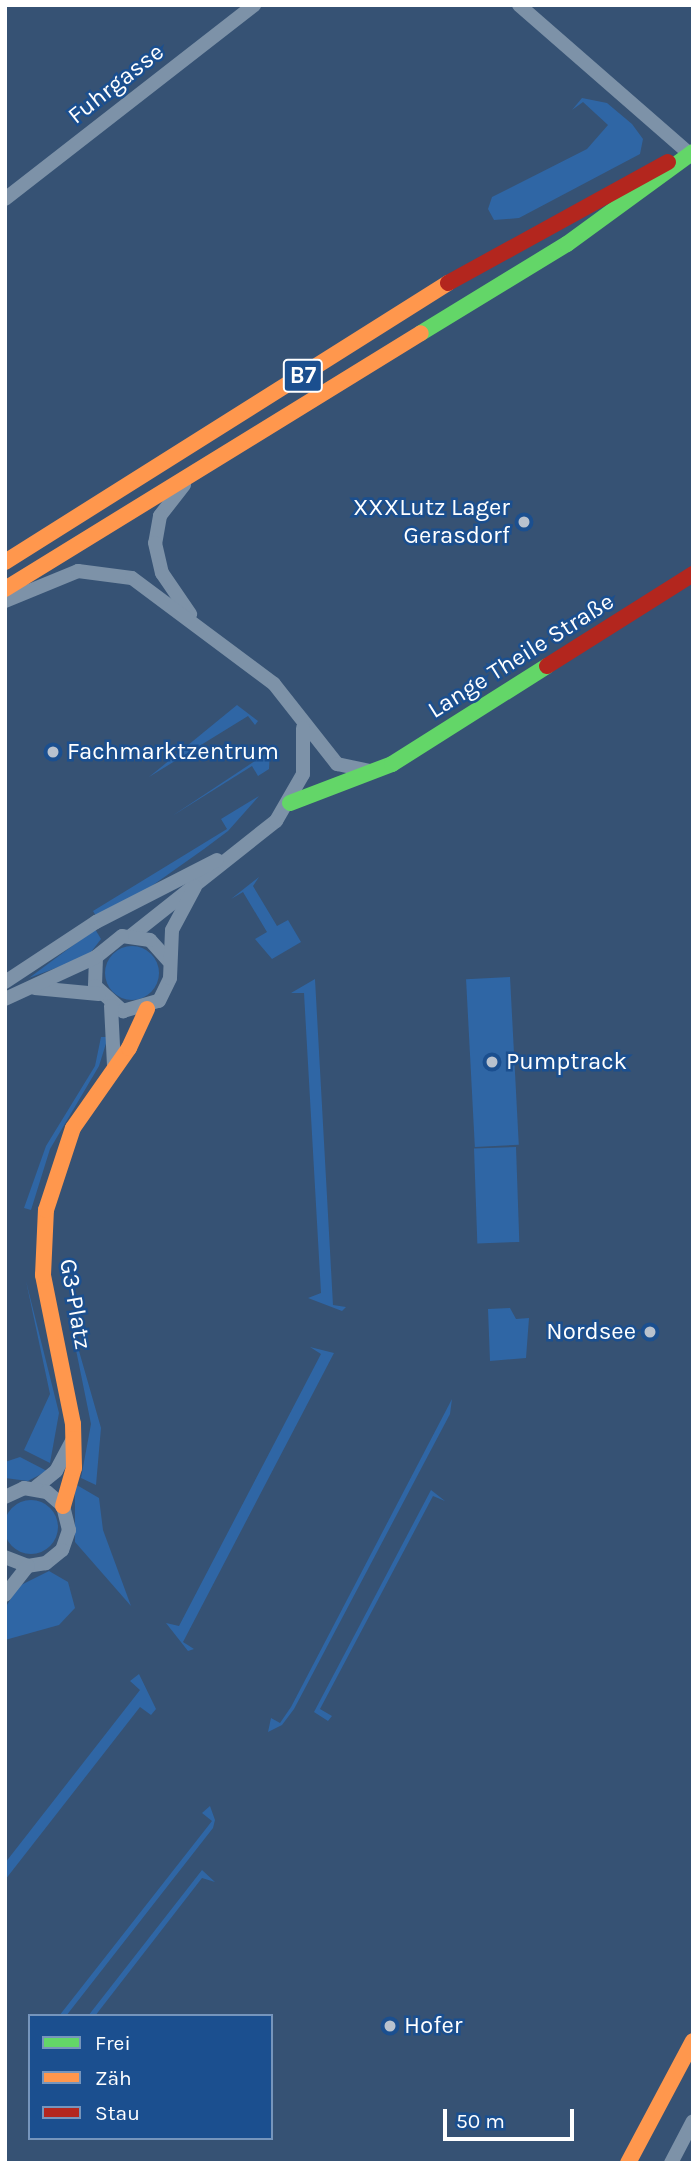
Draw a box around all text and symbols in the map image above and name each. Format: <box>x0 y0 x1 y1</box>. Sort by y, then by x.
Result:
street label: Fuhrgasse <box>62 38 170 130</box>
road number: B7 <box>282 356 324 396</box>
place label: XXXLutz Lager Gerasdorf <box>353 494 510 550</box>
marker: XXXLutz Lager Gerasdorf <box>516 514 532 530</box>
street label: Lange Theile Straße <box>423 587 619 725</box>
place label: Fachmarktzentrum <box>67 738 279 766</box>
marker: Fachmarktzentrum <box>45 744 61 760</box>
place label: Pumptrack <box>506 1048 627 1076</box>
marker: Pumptrack <box>484 1054 500 1070</box>
street label: G3-Platz <box>53 1256 97 1352</box>
place label: Nordsee <box>546 1318 636 1346</box>
marker: Nordsee <box>642 1324 658 1340</box>
place label: Hofer <box>404 2012 462 2040</box>
legend <box>28 2014 273 2140</box>
marker: Hofer <box>382 2018 398 2034</box>
text: Frei <box>95 2031 131 2055</box>
text: Zäh <box>95 2066 132 2090</box>
scale bar <box>446 2094 577 2138</box>
text: Stau <box>95 2101 140 2125</box>
text: 50 m <box>456 2109 505 2133</box>

